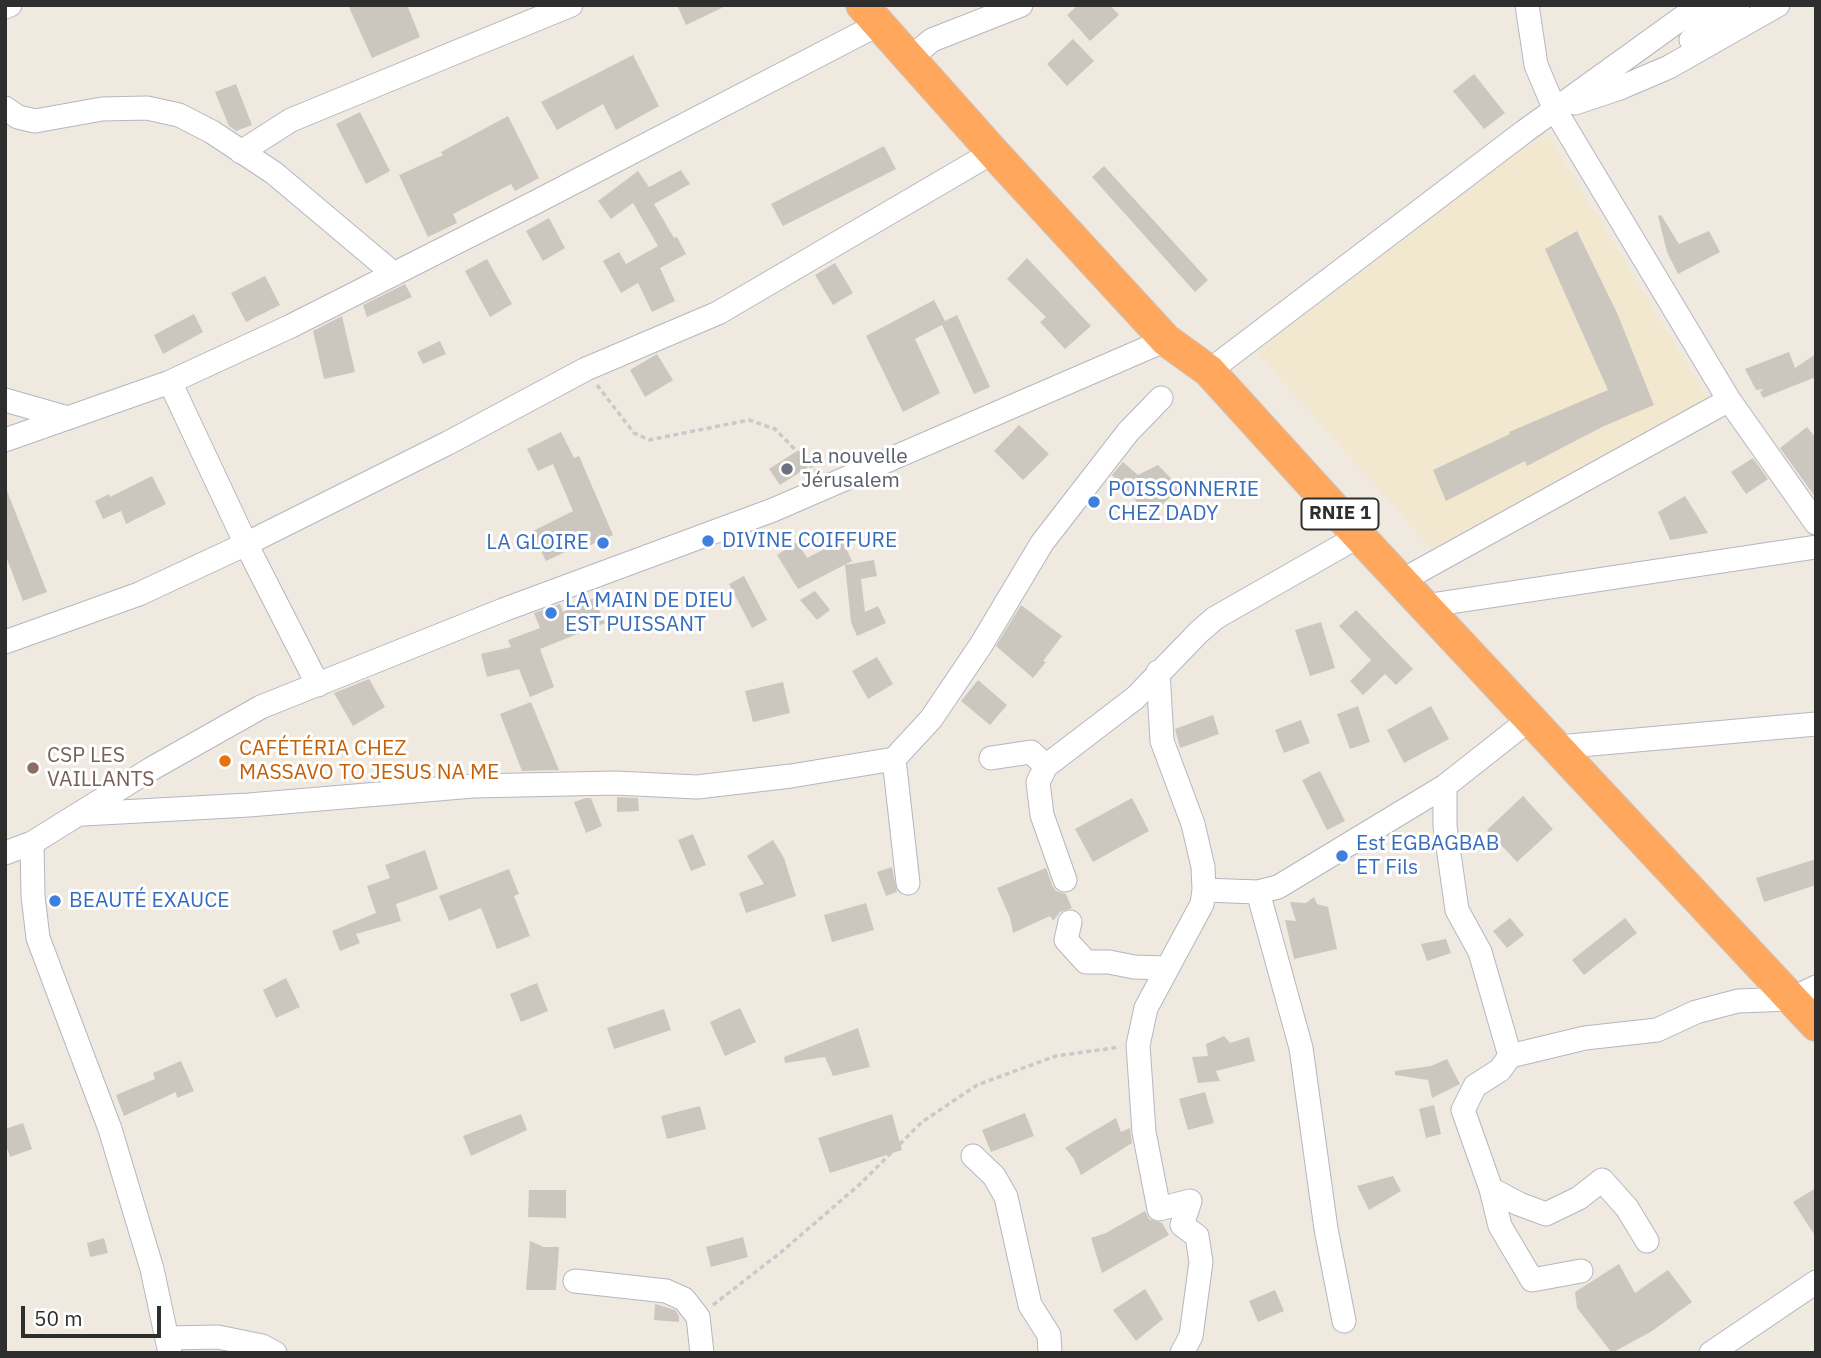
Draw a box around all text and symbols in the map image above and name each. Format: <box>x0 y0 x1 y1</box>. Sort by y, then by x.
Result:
place label: La nouvelle Jérusalem <box>801 444 908 494</box>
marker: La nouvelle Jérusalem <box>779 461 795 477</box>
place label: POISSONNERIE CHEZ DADY <box>1108 477 1259 527</box>
marker: POISSONNERIE CHEZ DADY <box>1086 494 1102 510</box>
road number: RNIE 1 <box>1302 499 1378 530</box>
place label: DIVINE COIFFURE <box>722 528 897 554</box>
place label: LA GLOIRE <box>486 530 589 556</box>
marker: DIVINE COIFFURE <box>700 533 716 549</box>
marker: LA GLOIRE <box>595 535 611 551</box>
place label: LA MAIN DE DIEU EST PUISSANT <box>565 588 733 638</box>
marker: LA MAIN DE DIEU EST PUISSANT <box>543 605 559 621</box>
place label: CAFÉTÉRIA CHEZ MASSAVO TO JESUS NA ME <box>239 736 499 786</box>
place label: CSP LES VAILLANTS <box>47 743 155 793</box>
marker: CAFÉTÉRIA CHEZ MASSAVO TO JESUS NA ME <box>217 753 233 769</box>
marker: CSP LES VAILLANTS <box>25 760 41 776</box>
place label: Est EGBAGBAB ET Fils <box>1356 831 1499 881</box>
marker: Est EGBAGBAB ET Fils <box>1334 848 1350 864</box>
place label: BEAUTÉ EXAUCE <box>69 888 230 914</box>
marker: BEAUTÉ EXAUCE <box>47 893 63 909</box>
scale bar <box>24 1292 164 1336</box>
text: 50 m <box>34 1304 83 1332</box>

